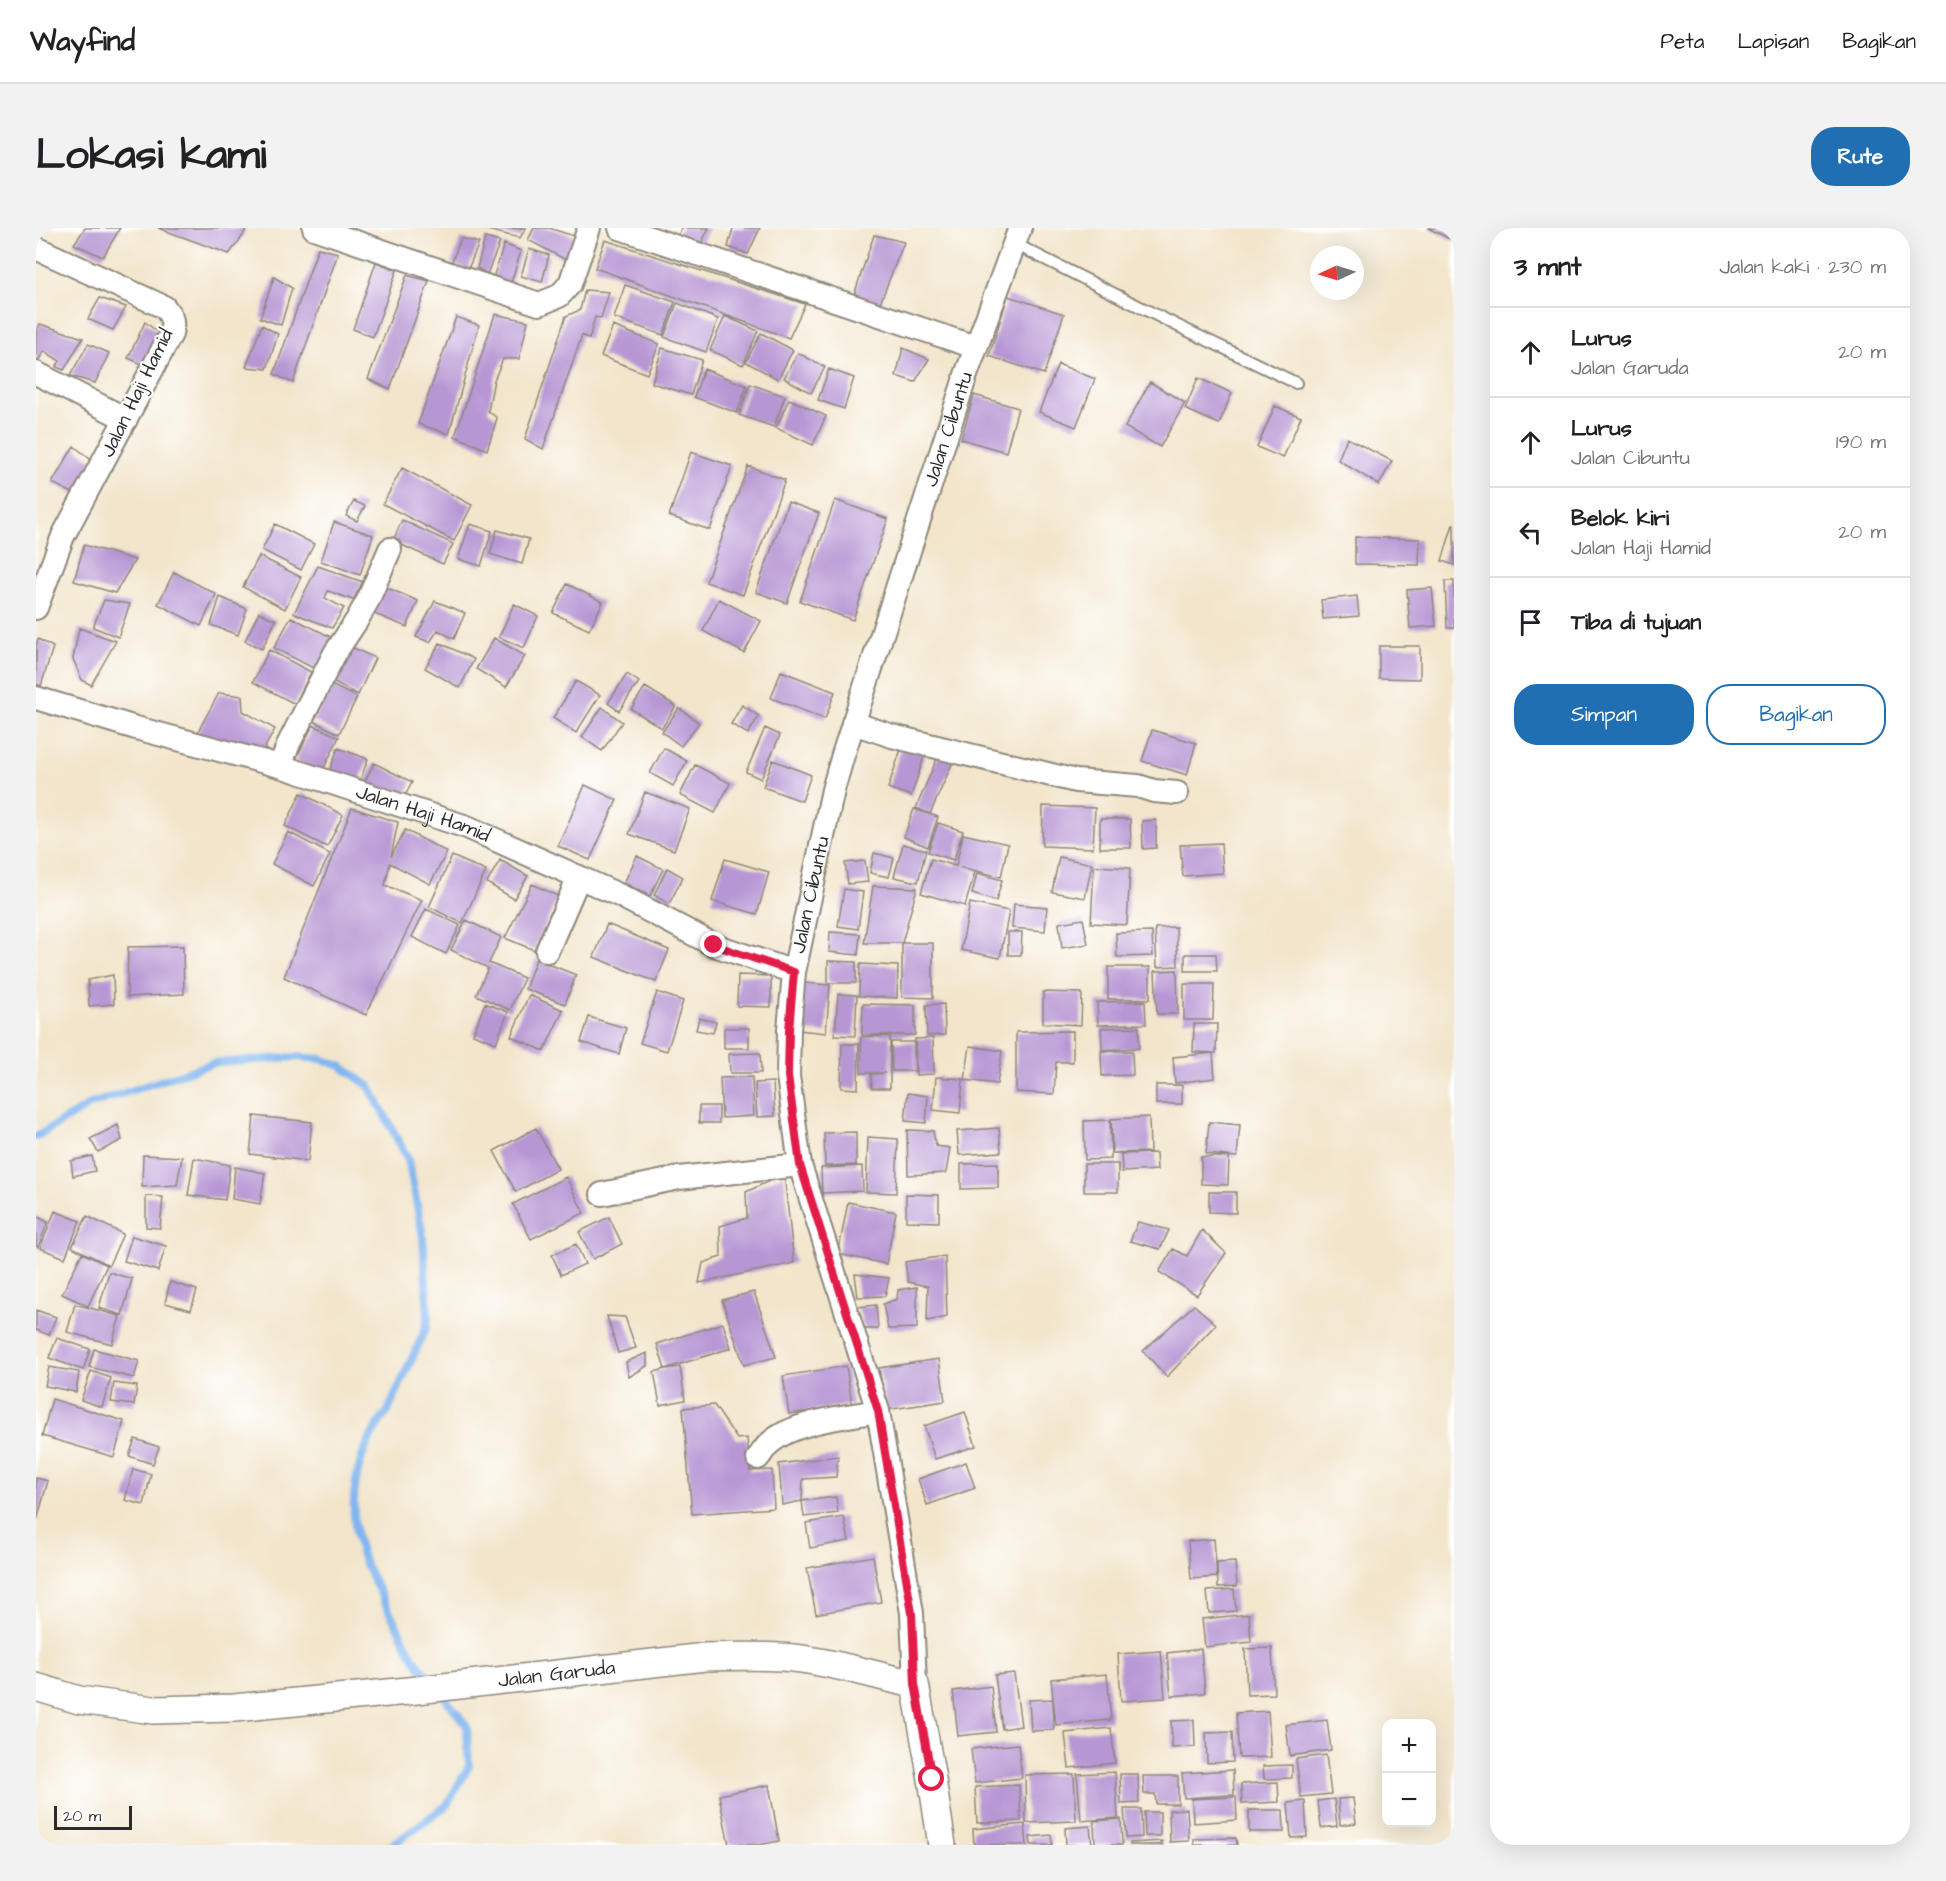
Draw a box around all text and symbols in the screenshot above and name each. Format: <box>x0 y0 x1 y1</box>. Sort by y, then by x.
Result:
text: Wayfind <box>30 22 135 61</box>
text: Peta <box>1661 27 1704 56</box>
text: Lapisan <box>1737 27 1809 56</box>
text: Bagikan <box>1842 27 1916 56</box>
text: Lokasi kami <box>36 127 266 185</box>
button: Rute <box>1811 127 1910 186</box>
north arrow <box>1310 246 1364 300</box>
text: 3 mnt <box>1514 249 1581 285</box>
text: Jalan kaki · 230 m <box>1719 253 1886 281</box>
text: Lurus <box>1571 323 1632 354</box>
street label: Jalan Haji Hamid <box>94 324 180 462</box>
icon: ahead <box>1514 336 1547 369</box>
text: 20 m <box>1838 338 1886 366</box>
text: Jalan Garuda <box>1571 354 1689 382</box>
street label: Jalan Cibuntu <box>917 368 980 490</box>
text: Lurus <box>1571 413 1632 444</box>
icon: ahead <box>1514 426 1547 459</box>
text: 190 m <box>1836 428 1886 456</box>
text: Jalan Cibuntu <box>1571 444 1690 472</box>
text: Belok kiri <box>1571 503 1669 534</box>
icon: left <box>1514 516 1547 549</box>
text: 20 m <box>1838 518 1886 546</box>
text: Jalan Haji Hamid <box>1571 534 1711 562</box>
icon: arrive <box>1514 606 1547 639</box>
text: Tiba di tujuan <box>1571 607 1701 638</box>
button: Simpan <box>1514 684 1694 745</box>
button: Bagikan <box>1706 684 1886 745</box>
street label: Jalan Haji Hamid <box>352 778 495 850</box>
street label: Jalan Cibuntu <box>784 834 837 956</box>
route end <box>700 931 726 957</box>
street label: Jalan Garuda <box>496 1653 617 1695</box>
map controls <box>1382 1719 1436 1827</box>
button: + <box>1382 1719 1436 1773</box>
route start <box>918 1765 944 1791</box>
button: − <box>1382 1773 1436 1827</box>
scale bar <box>54 1803 132 1830</box>
text: 20 m <box>63 1805 101 1827</box>

